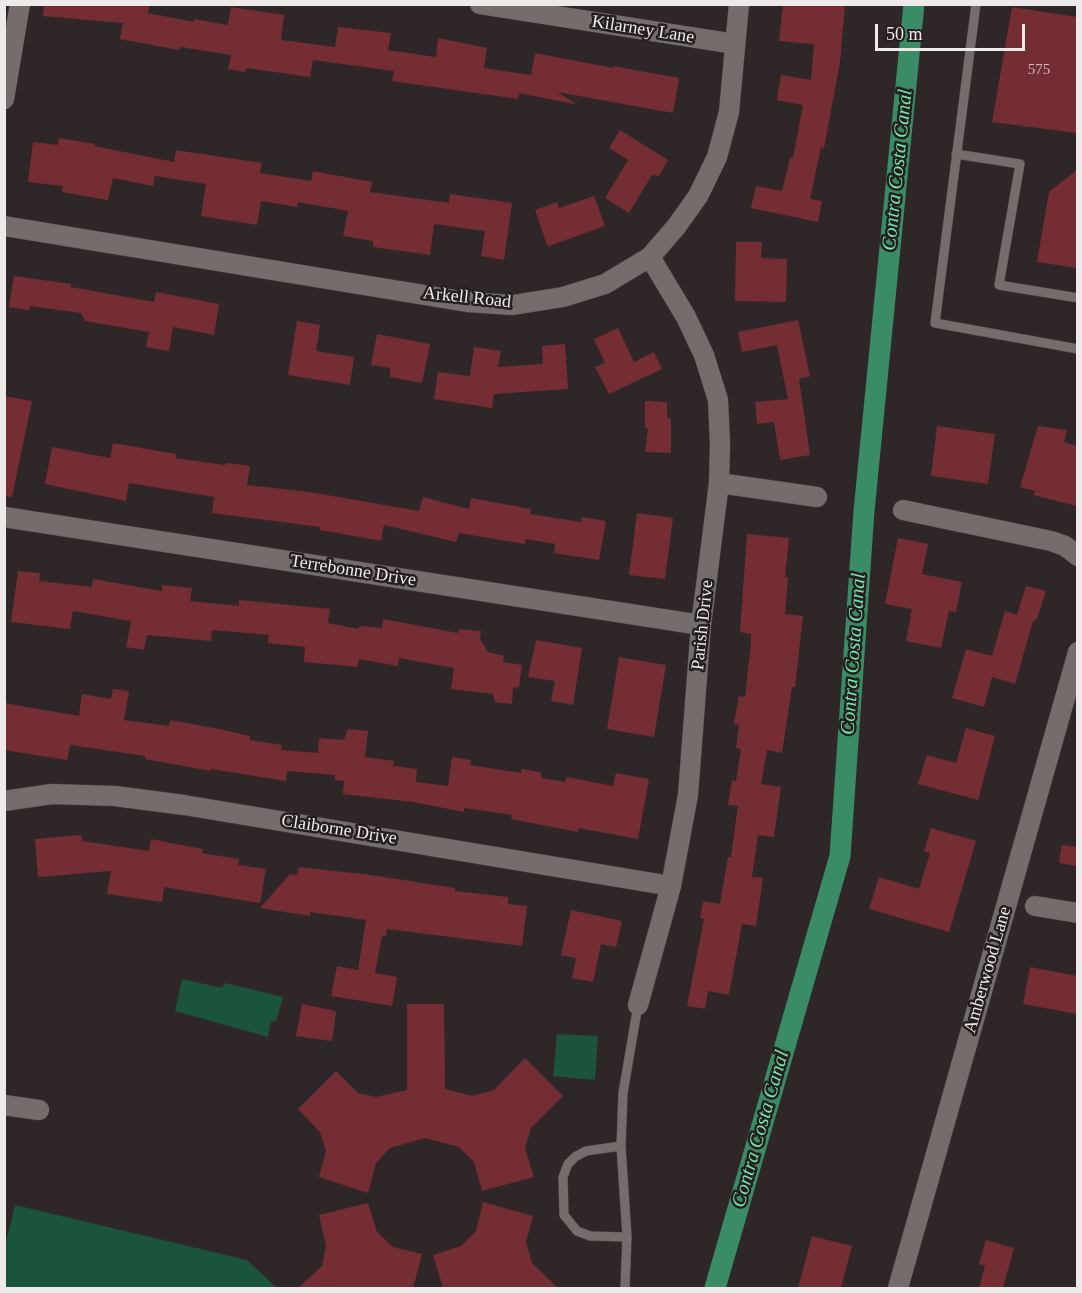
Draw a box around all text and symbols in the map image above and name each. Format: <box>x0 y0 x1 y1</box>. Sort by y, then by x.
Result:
street label: Kilarney Lane <box>590 11 696 49</box>
scale bar <box>878 12 1028 50</box>
text: 50 m <box>886 24 923 44</box>
house number: 575 <box>1028 61 1050 79</box>
water label: Contra Costa Canal <box>878 88 918 252</box>
street label: Arkell Road <box>422 283 512 313</box>
street label: Terrebonne Drive <box>289 550 417 592</box>
water label: Contra Costa Canal <box>836 572 872 736</box>
street label: Parish Drive <box>688 579 718 671</box>
street label: Claiborne Drive <box>280 810 398 850</box>
street label: Amberwood Lane <box>960 904 1016 1036</box>
water label: Contra Costa Canal <box>727 1048 795 1210</box>

